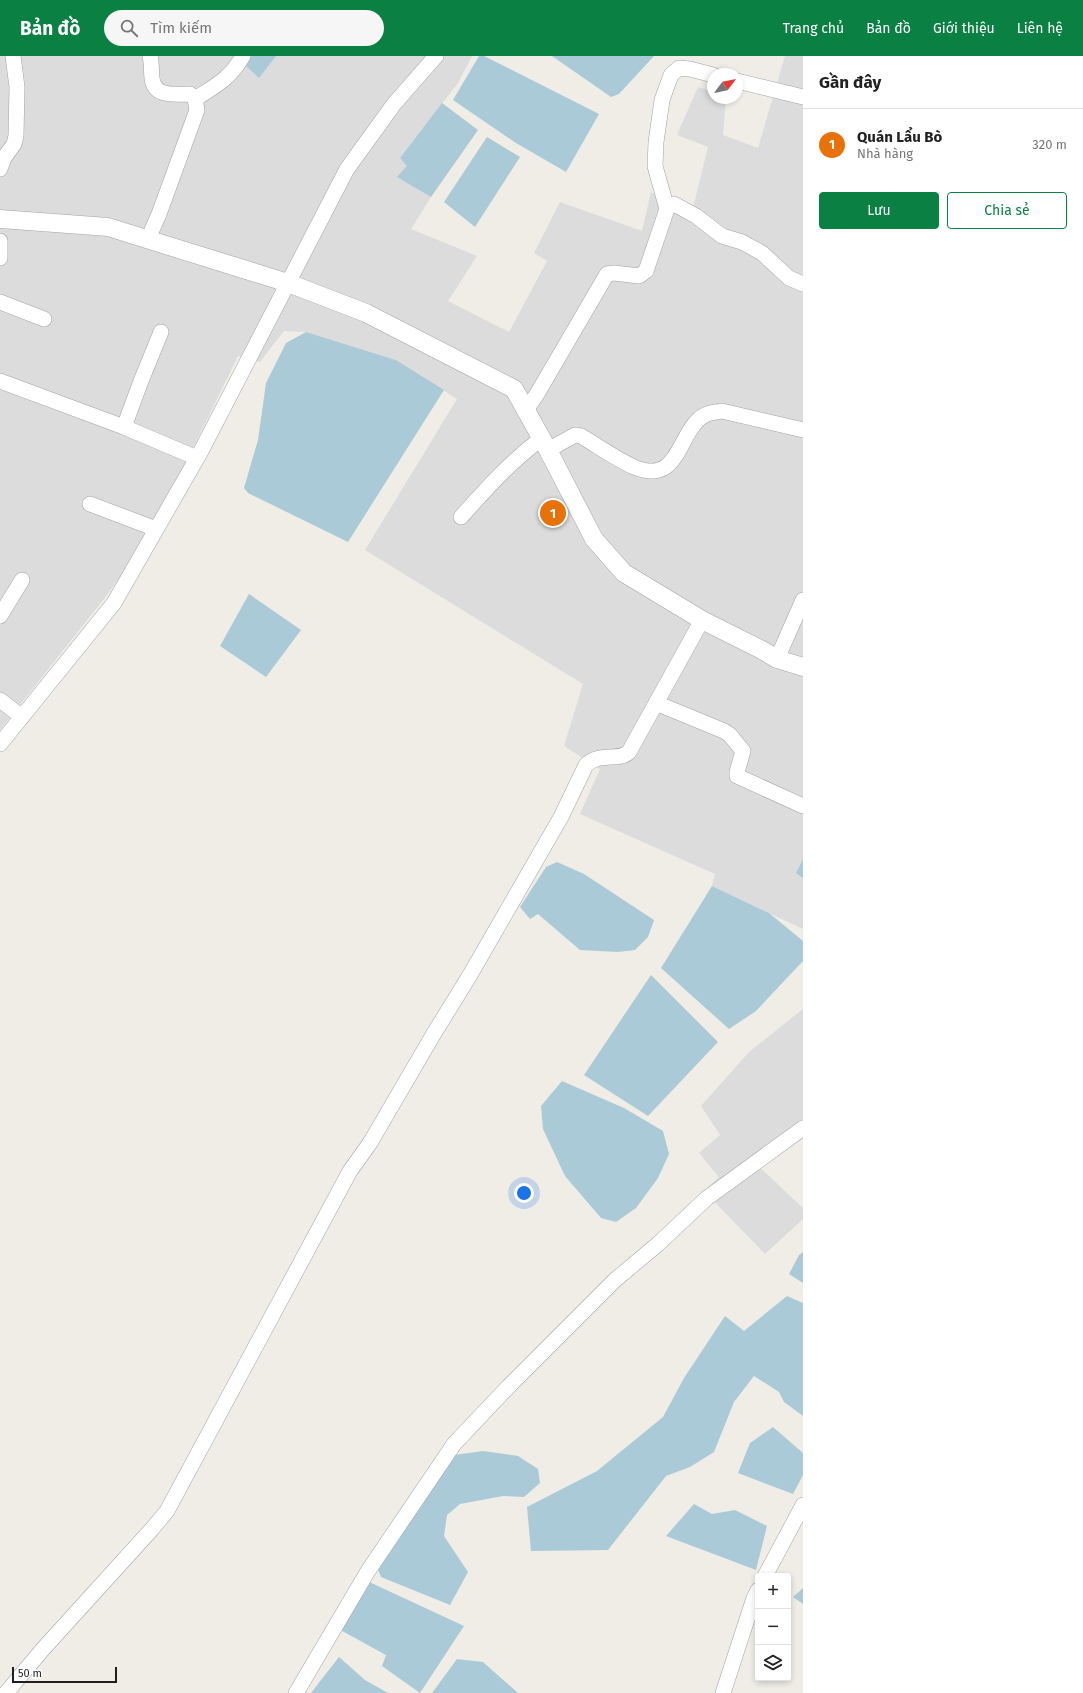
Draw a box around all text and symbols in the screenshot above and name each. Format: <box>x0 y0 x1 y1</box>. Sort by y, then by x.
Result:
search box <box>104 10 384 46</box>
text: Bản đồ <box>20 17 80 40</box>
icon: search <box>118 17 140 39</box>
text: Tìm kiếm <box>150 19 212 37</box>
text: Trang chủ <box>783 20 844 37</box>
text: Bản đồ <box>866 20 911 37</box>
text: Giới thiệu <box>933 20 995 37</box>
text: Liên hệ <box>1017 20 1063 37</box>
north arrow <box>707 68 743 104</box>
text: Gần đây <box>819 72 881 93</box>
text: Quán Lẩu Bò <box>857 128 942 146</box>
text: 1 <box>829 137 835 152</box>
text: 320 m <box>1032 137 1067 152</box>
text: Nhà hàng <box>857 146 913 161</box>
button: Lưu <box>819 192 939 229</box>
button: Chia sẻ <box>947 192 1067 229</box>
pin: 1 <box>540 498 566 528</box>
your location <box>514 1183 534 1203</box>
map controls <box>755 1573 791 1681</box>
button: + <box>755 1573 791 1609</box>
button: − <box>755 1609 791 1645</box>
button: layers <box>755 1645 791 1681</box>
scale bar <box>12 1665 117 1684</box>
text: 50 m <box>18 1667 42 1680</box>

